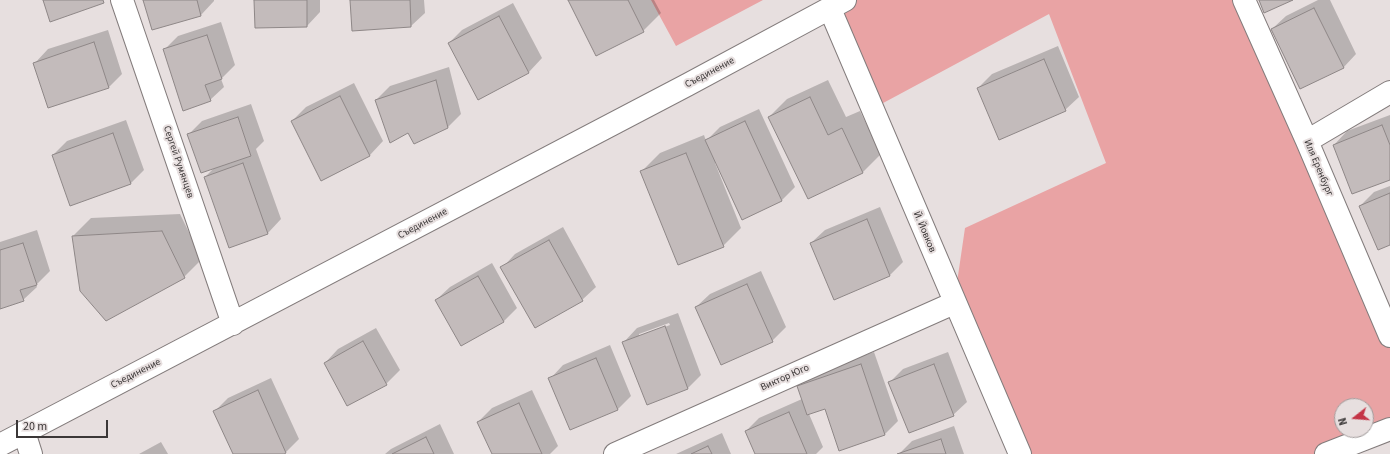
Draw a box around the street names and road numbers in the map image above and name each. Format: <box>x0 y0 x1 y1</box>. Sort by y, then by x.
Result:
street label: Съединение <box>683 55 737 91</box>
street label: Сергей Румянцев <box>160 124 196 200</box>
street label: Иля Еренбург <box>1301 138 1335 198</box>
street label: Съединение <box>396 206 450 242</box>
street label: Й. Йовков <box>910 210 938 254</box>
street label: Съединение <box>109 356 163 392</box>
street label: Виктор Юго <box>759 362 811 394</box>

